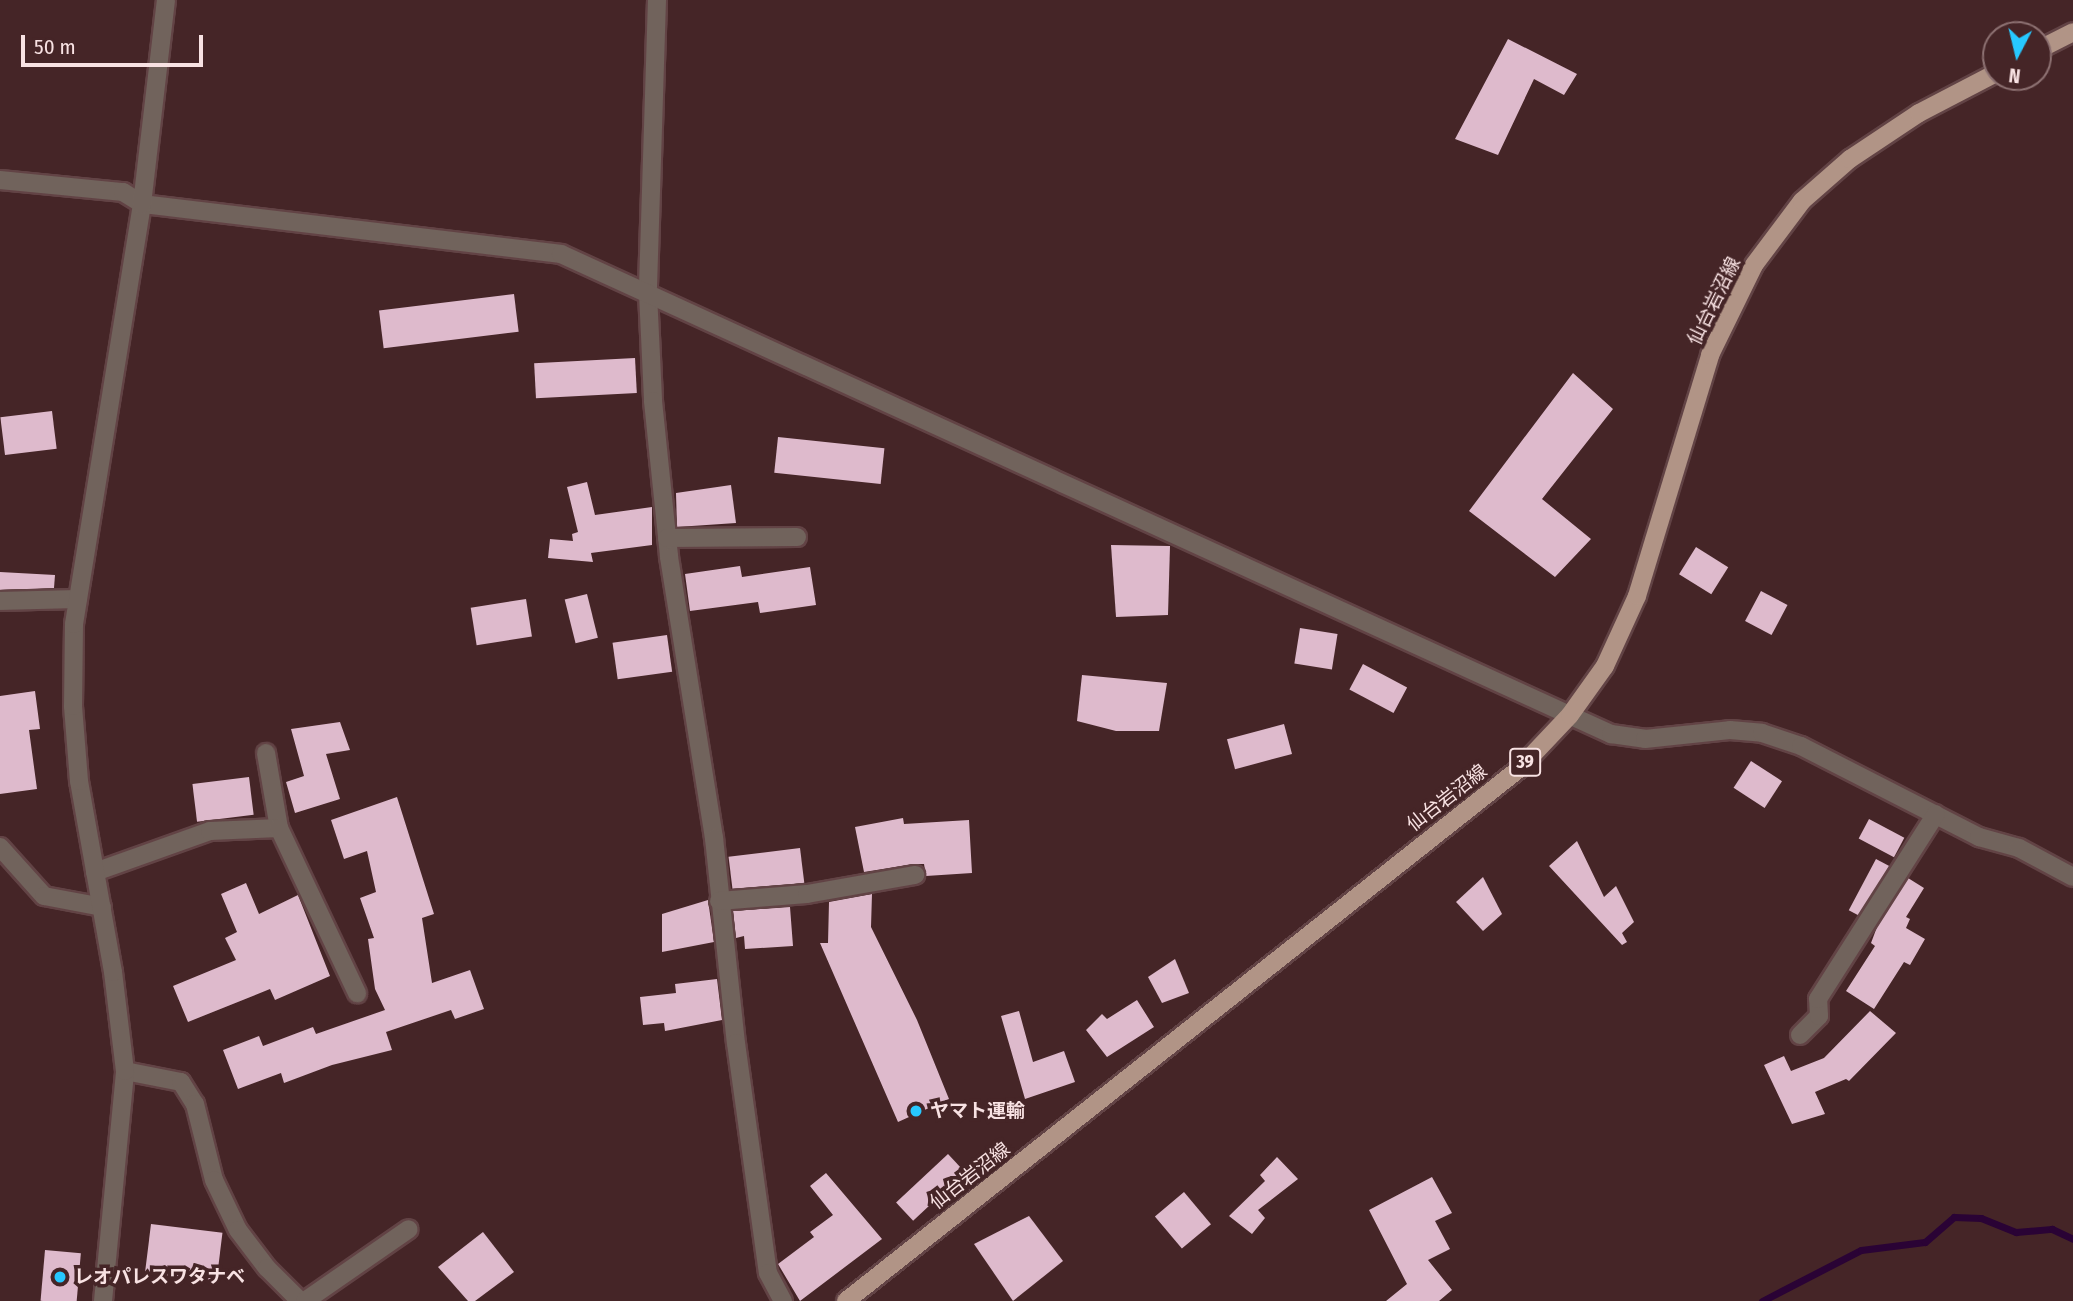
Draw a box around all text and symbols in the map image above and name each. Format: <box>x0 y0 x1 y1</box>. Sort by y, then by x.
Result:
scale bar <box>24 21 206 65</box>
north arrow <box>1982 21 2052 91</box>
text: 50 m <box>34 34 76 60</box>
text: N <box>2008 63 2022 87</box>
street label: 仙台岩沼線 <box>1683 253 1745 349</box>
road number: 39 <box>1508 748 1542 776</box>
street label: 仙台岩沼線 <box>1403 760 1491 836</box>
place label: ヤマト運輸 <box>930 1100 1025 1122</box>
marker: ヤマト運輸 <box>908 1103 924 1119</box>
street label: 仙台岩沼線 <box>926 1138 1014 1214</box>
place label: レオパレスワタナベ <box>74 1266 245 1288</box>
marker: レオパレスワタナベ <box>52 1269 68 1285</box>

